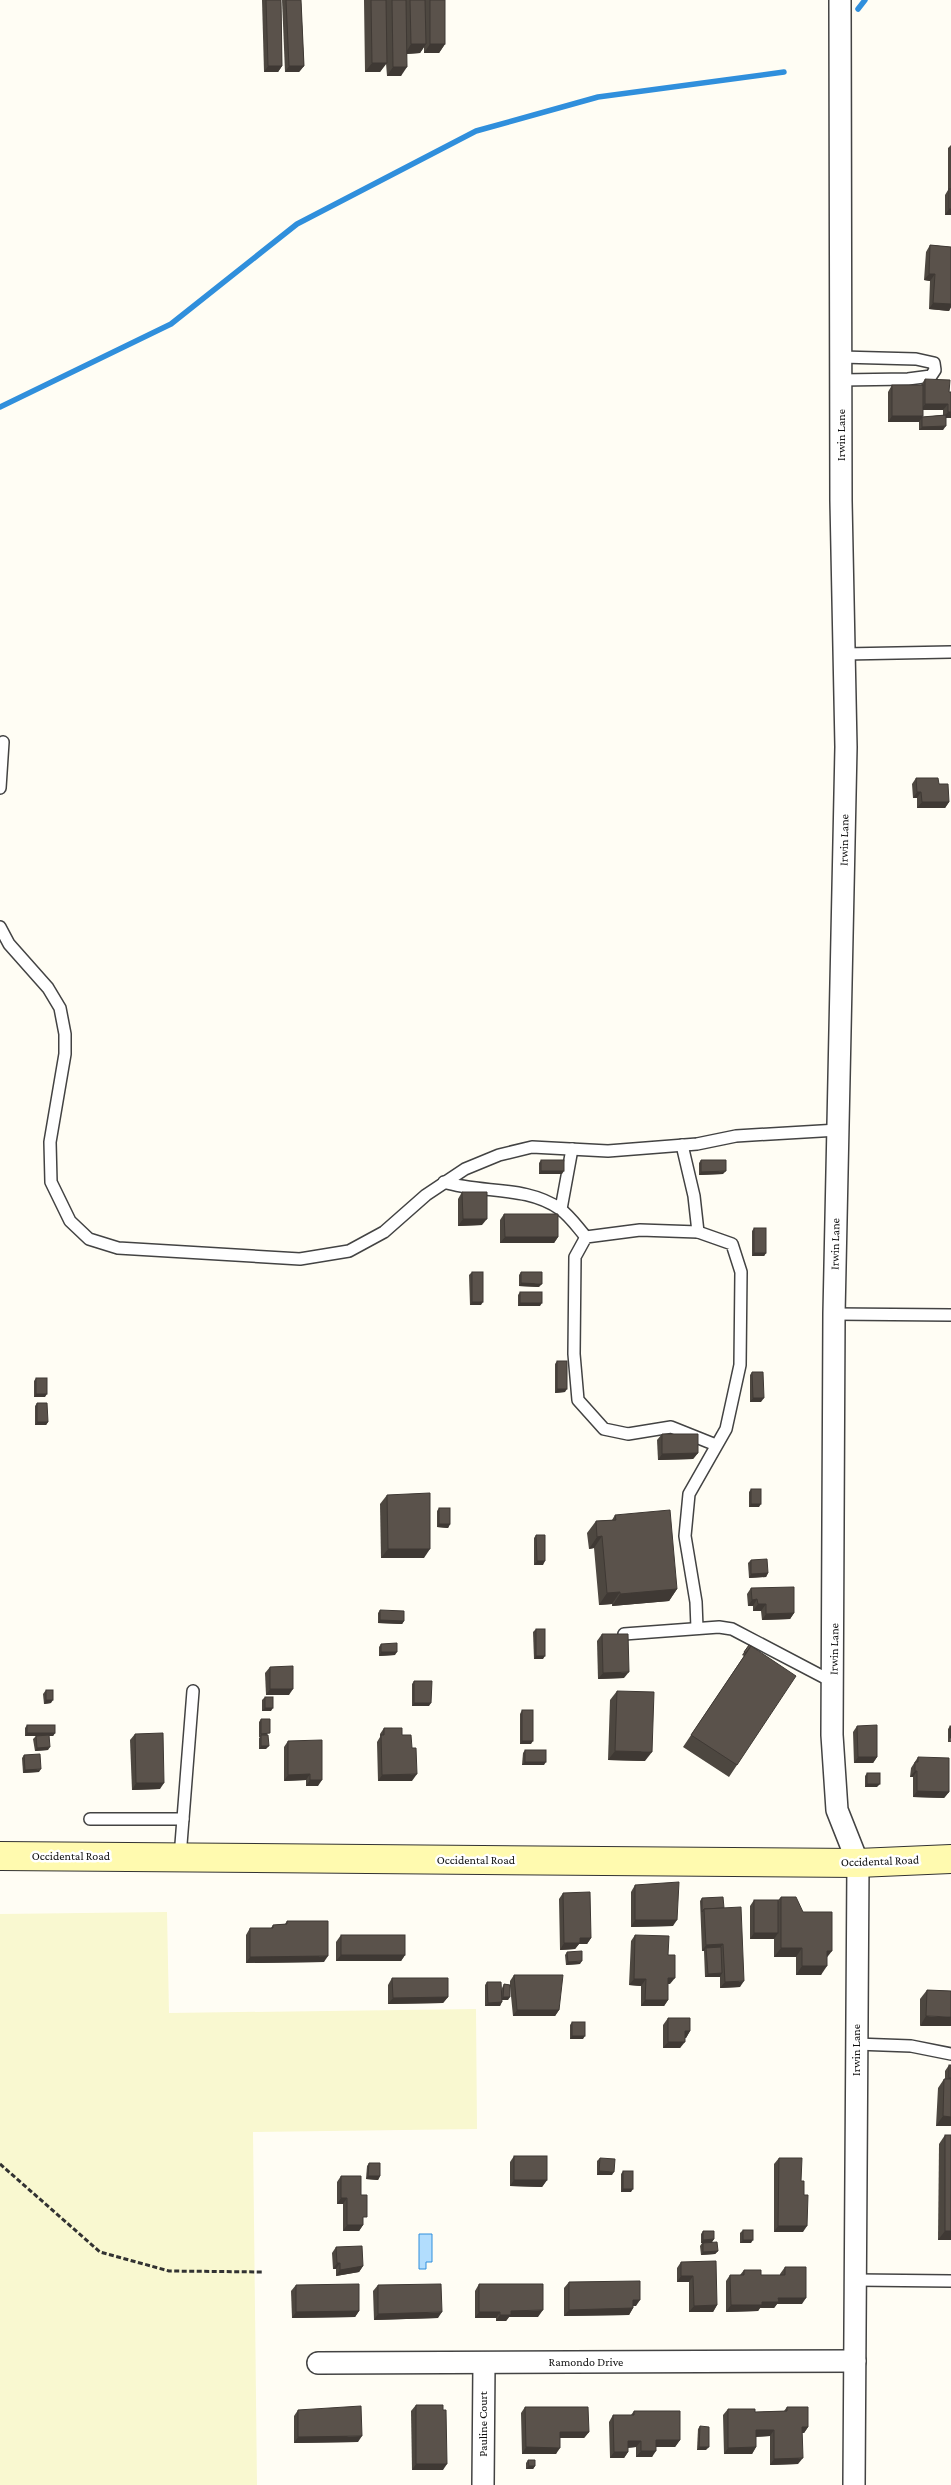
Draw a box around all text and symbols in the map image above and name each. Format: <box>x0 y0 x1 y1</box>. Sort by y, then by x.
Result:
street label: Irwin Lane <box>834 409 848 461</box>
street label: Irwin Lane <box>837 814 851 866</box>
street label: Irwin Lane <box>828 1218 842 1270</box>
street label: Irwin Lane <box>827 1623 841 1675</box>
street label: Occidental Road <box>32 1849 111 1863</box>
street label: Occidental Road <box>437 1853 516 1867</box>
street label: Occidental Road <box>841 1853 920 1869</box>
street label: Irwin Lane <box>849 2024 863 2076</box>
street label: Ramondo Drive <box>549 2355 623 2369</box>
street label: Pauline Court <box>476 2390 490 2457</box>

